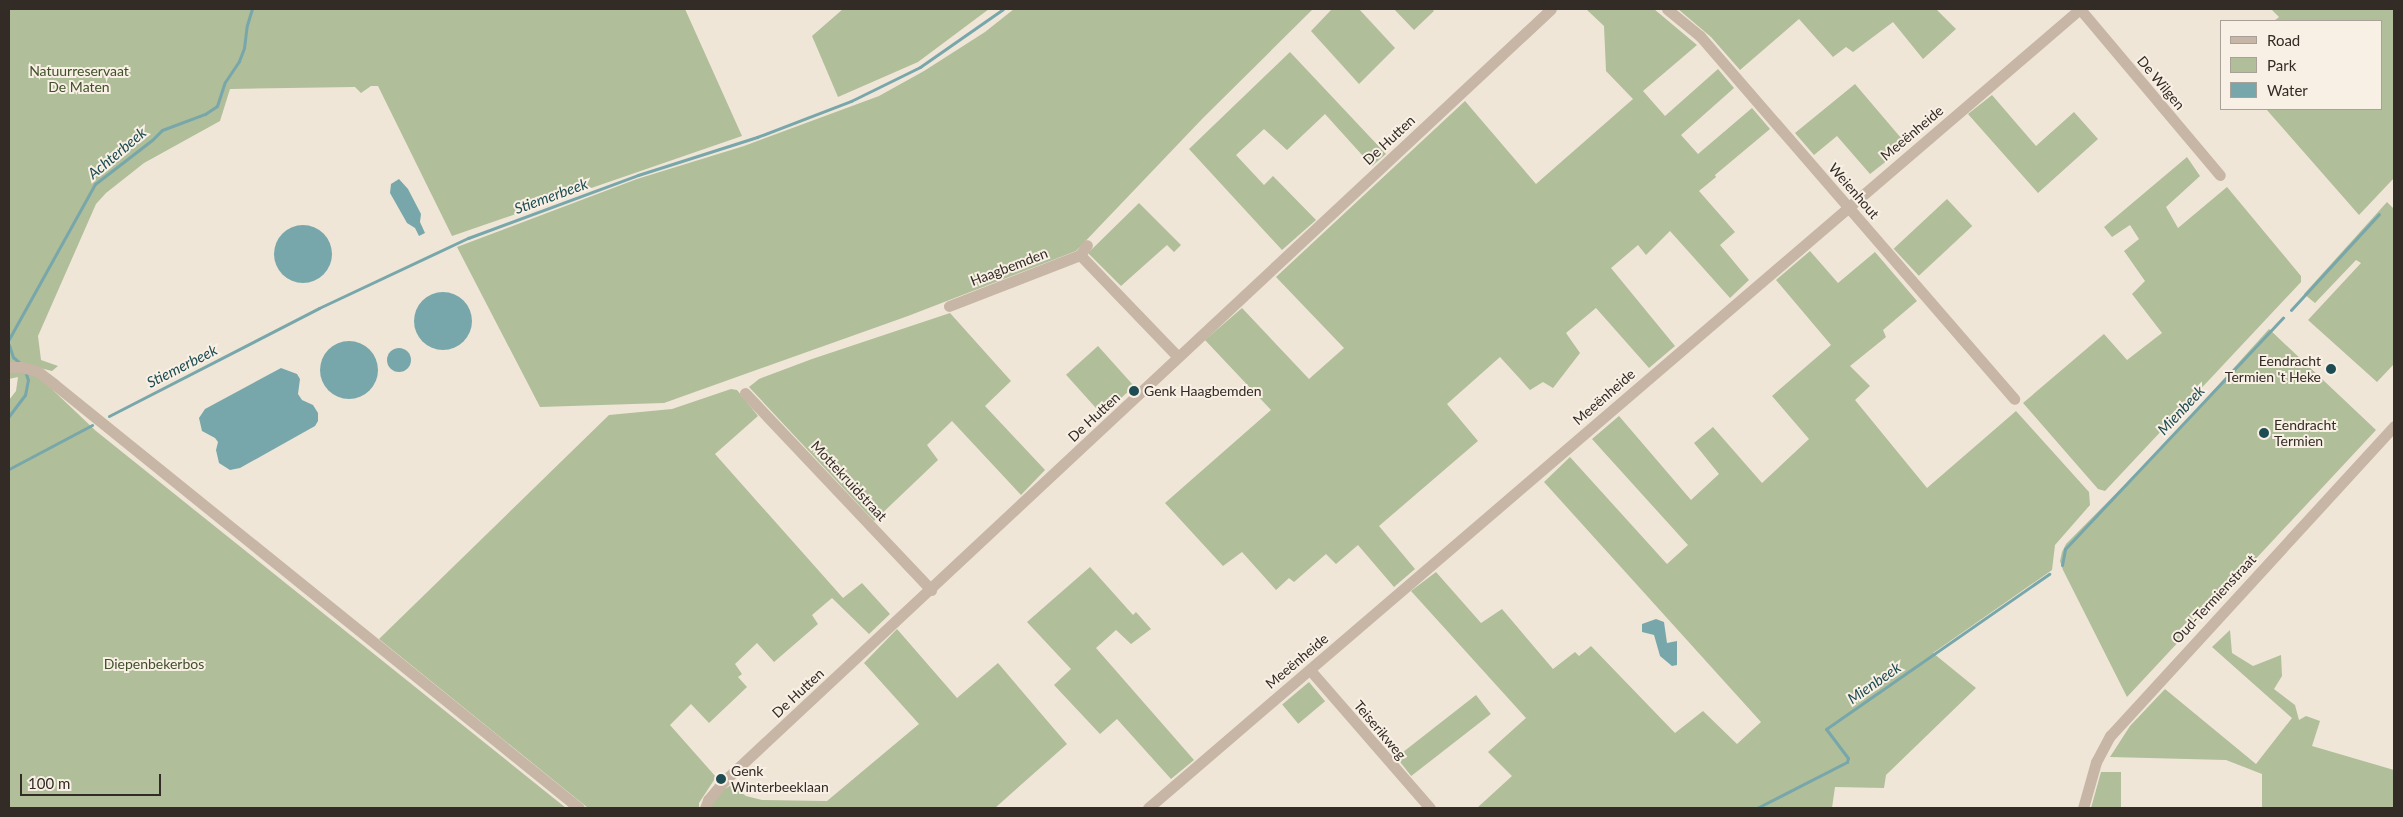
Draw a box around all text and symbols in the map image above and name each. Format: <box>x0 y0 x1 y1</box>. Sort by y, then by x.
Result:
legend <box>2220 20 2383 110</box>
text: Road <box>2267 31 2300 49</box>
street label: De Wilgen <box>2134 53 2188 113</box>
text: Park <box>2267 56 2296 74</box>
park label: Natuurreservaat De Maten <box>29 63 129 95</box>
text: Water <box>2267 81 2308 99</box>
street label: Meeënheide <box>1877 102 1947 164</box>
street label: De Hutten <box>1360 112 1418 168</box>
water label: Achterbeek <box>84 123 150 183</box>
street label: Weienhout <box>1825 160 1883 222</box>
water label: Stiemerbeek <box>512 174 590 218</box>
street label: Haagbemden <box>968 245 1050 289</box>
water label: Stiemerbeek <box>144 341 220 391</box>
place label: Eendracht Termien 't Heke <box>2225 353 2321 386</box>
marker: Eendracht Termien 't Heke <box>2325 363 2337 375</box>
street label: Meeënheide <box>1570 366 1638 428</box>
water label: Mienbeek <box>2154 382 2208 438</box>
place label: Genk Haagbemden <box>1144 383 1262 399</box>
marker: Genk Haagbemden <box>1128 385 1140 397</box>
street label: De Hutten <box>1065 389 1123 445</box>
place label: Eendracht Termien <box>2274 417 2336 450</box>
marker: Eendracht Termien <box>2258 427 2270 439</box>
street label: Mottekruidstraat <box>808 437 890 525</box>
street label: Oud-Termienstraat <box>2169 551 2259 647</box>
street label: Meeënheide <box>1262 630 1332 692</box>
park label: Diepenbekerbos <box>104 656 204 672</box>
water label: Mienbeek <box>1844 658 1904 708</box>
street label: De Hutten <box>769 665 827 721</box>
street label: Teiserikweg <box>1350 697 1410 763</box>
place label: Genk Winterbeeklaan <box>731 763 829 796</box>
scale bar <box>22 764 164 796</box>
marker: Genk Winterbeeklaan <box>715 773 727 785</box>
text: 100 m <box>28 774 70 792</box>

